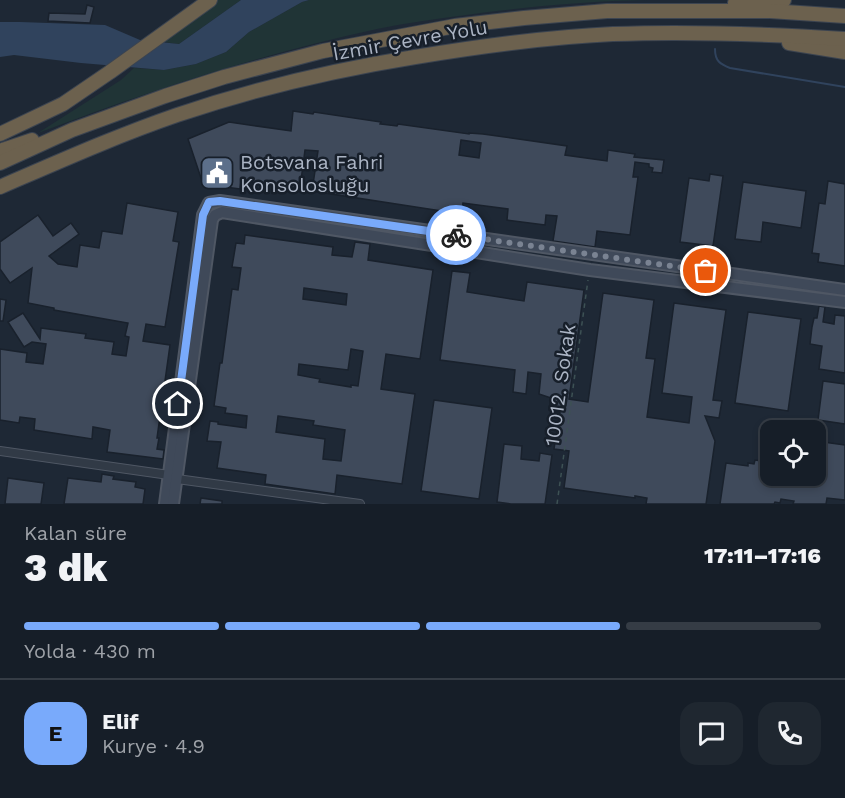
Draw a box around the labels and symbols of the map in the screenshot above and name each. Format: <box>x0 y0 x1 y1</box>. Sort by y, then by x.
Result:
street label: İzmir Çevre Yolu <box>331 15 489 65</box>
place label: Botsvana Fahri Konsolosluğu <box>240 150 383 197</box>
public building icon: Botsvana Fahri Konsolosluğu <box>199 155 235 191</box>
courier <box>426 205 486 265</box>
pin <box>680 245 731 296</box>
street label: 10012. Sokak <box>540 322 580 448</box>
pin <box>152 378 203 429</box>

